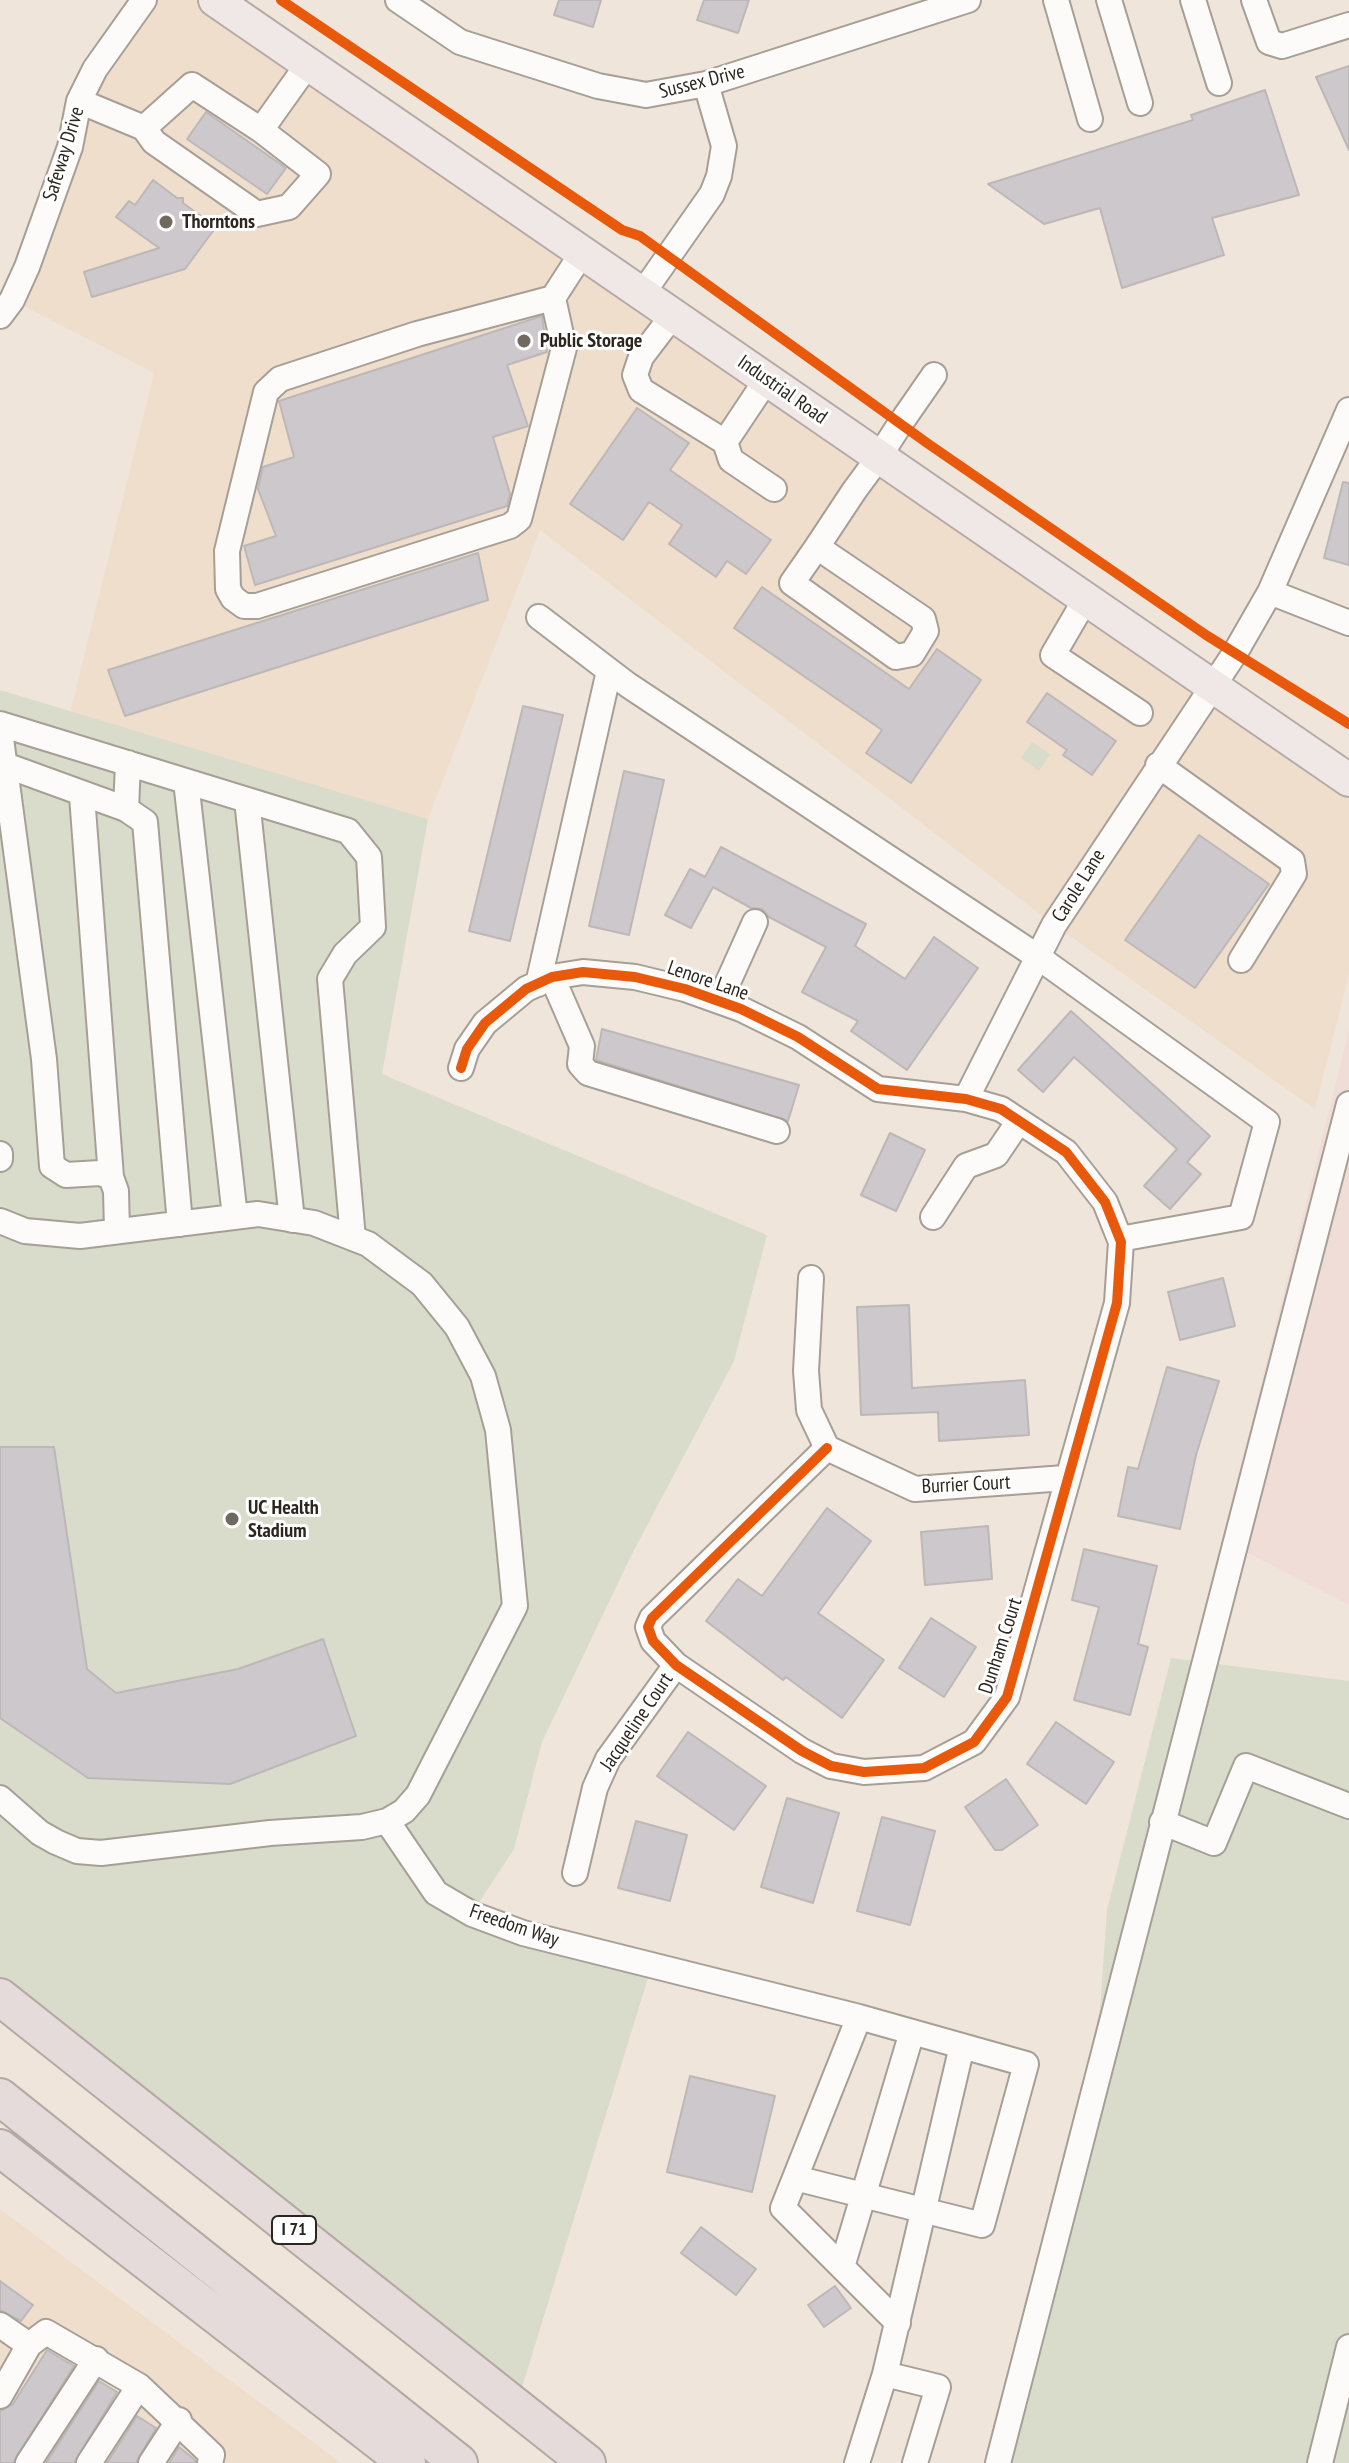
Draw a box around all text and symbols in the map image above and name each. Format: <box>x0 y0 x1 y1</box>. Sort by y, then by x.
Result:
street label: Sussex Drive <box>657 60 747 104</box>
street label: Safeway Drive <box>38 104 90 204</box>
place label: Thorntons <box>182 210 255 234</box>
marker: Thorntons <box>157 213 175 231</box>
place label: Public Storage <box>540 329 642 353</box>
marker: Public Storage <box>515 332 533 350</box>
street label: Industrial Road <box>733 350 831 430</box>
street label: Carole Lane <box>1047 845 1111 927</box>
street label: Lenore Lane <box>664 956 752 1006</box>
street label: Burrier Court <box>921 1471 1011 1499</box>
place label: UC Health Stadium <box>248 1496 319 1543</box>
marker: UC Health Stadium <box>223 1510 241 1528</box>
street label: Dunham Court <box>974 1595 1028 1697</box>
street label: Jacqueline Court <box>596 1669 678 1775</box>
street label: Freedom Way <box>466 1900 562 1952</box>
road number: I 71 <box>272 2216 316 2244</box>

